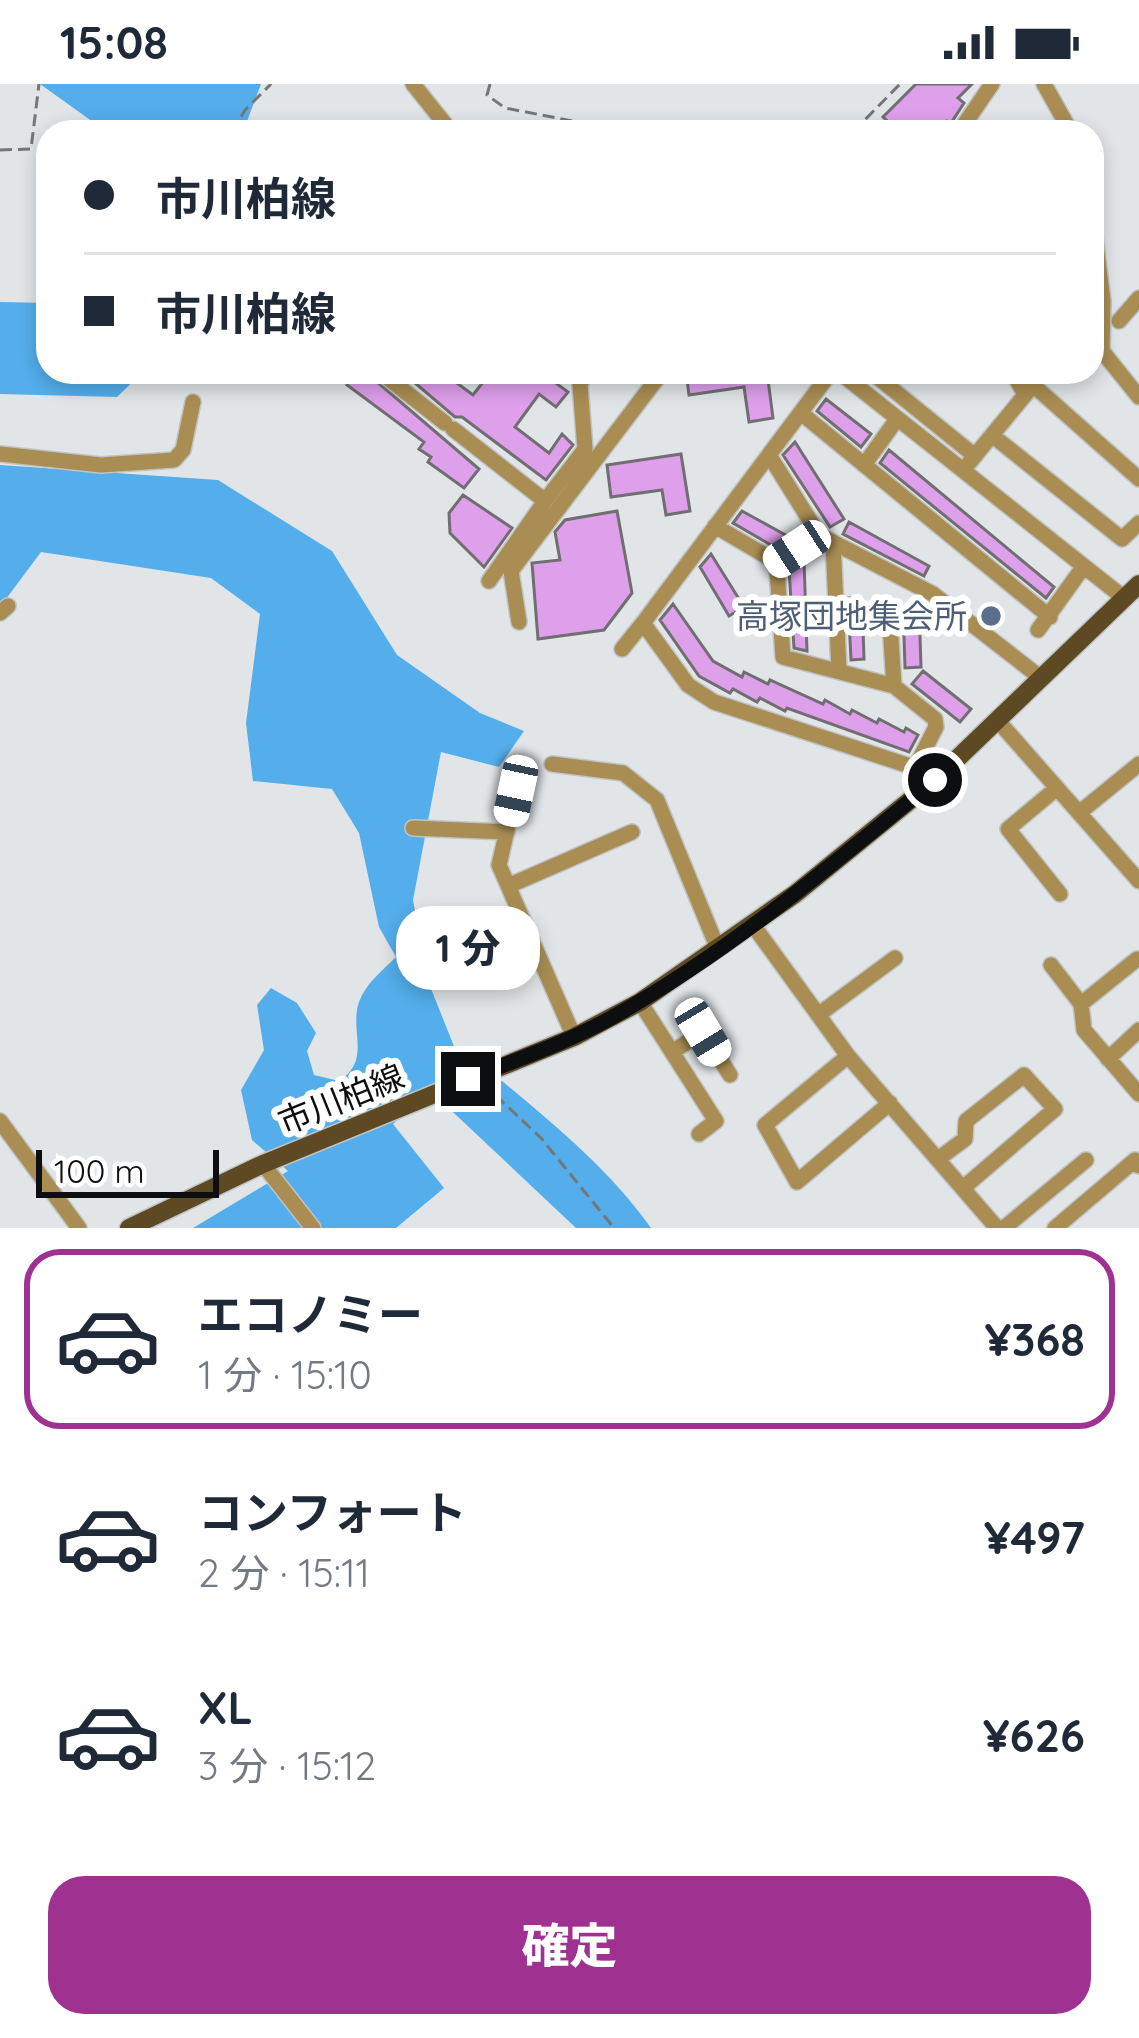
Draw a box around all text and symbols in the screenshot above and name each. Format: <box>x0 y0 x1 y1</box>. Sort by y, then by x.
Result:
text: 15:08 <box>60 14 168 70</box>
text: 市川柏線 <box>156 170 336 226</box>
text: 市川柏線 <box>156 285 336 341</box>
car <box>757 514 837 584</box>
place label: 高塚団地集会所 <box>736 595 967 636</box>
marker: 高塚団地集会所 <box>978 603 1004 629</box>
car <box>491 752 541 830</box>
route start <box>908 753 962 807</box>
callout: 1 分 <box>396 905 540 989</box>
text: 1 分 <box>435 923 501 972</box>
car <box>669 992 737 1072</box>
route end <box>441 1052 495 1106</box>
street label: 市川柏線 <box>272 1055 410 1142</box>
scale bar <box>36 1144 219 1197</box>
text: 100 m <box>54 1150 145 1191</box>
icon: car <box>54 1285 162 1393</box>
text: エコノミー <box>198 1286 423 1342</box>
text: ¥368 <box>984 1311 1085 1367</box>
text: 1 分 · 15:10 <box>198 1350 372 1399</box>
icon: car <box>54 1483 162 1591</box>
text: コンフォート <box>198 1484 467 1540</box>
text: ¥497 <box>984 1509 1085 1565</box>
text: 2 分 · 15:11 <box>198 1548 370 1597</box>
text: XL <box>198 1679 253 1735</box>
icon: car <box>54 1681 162 1789</box>
text: ¥626 <box>983 1707 1085 1763</box>
text: 3 分 · 15:12 <box>198 1741 376 1790</box>
button: 確定 <box>48 1876 1091 2014</box>

